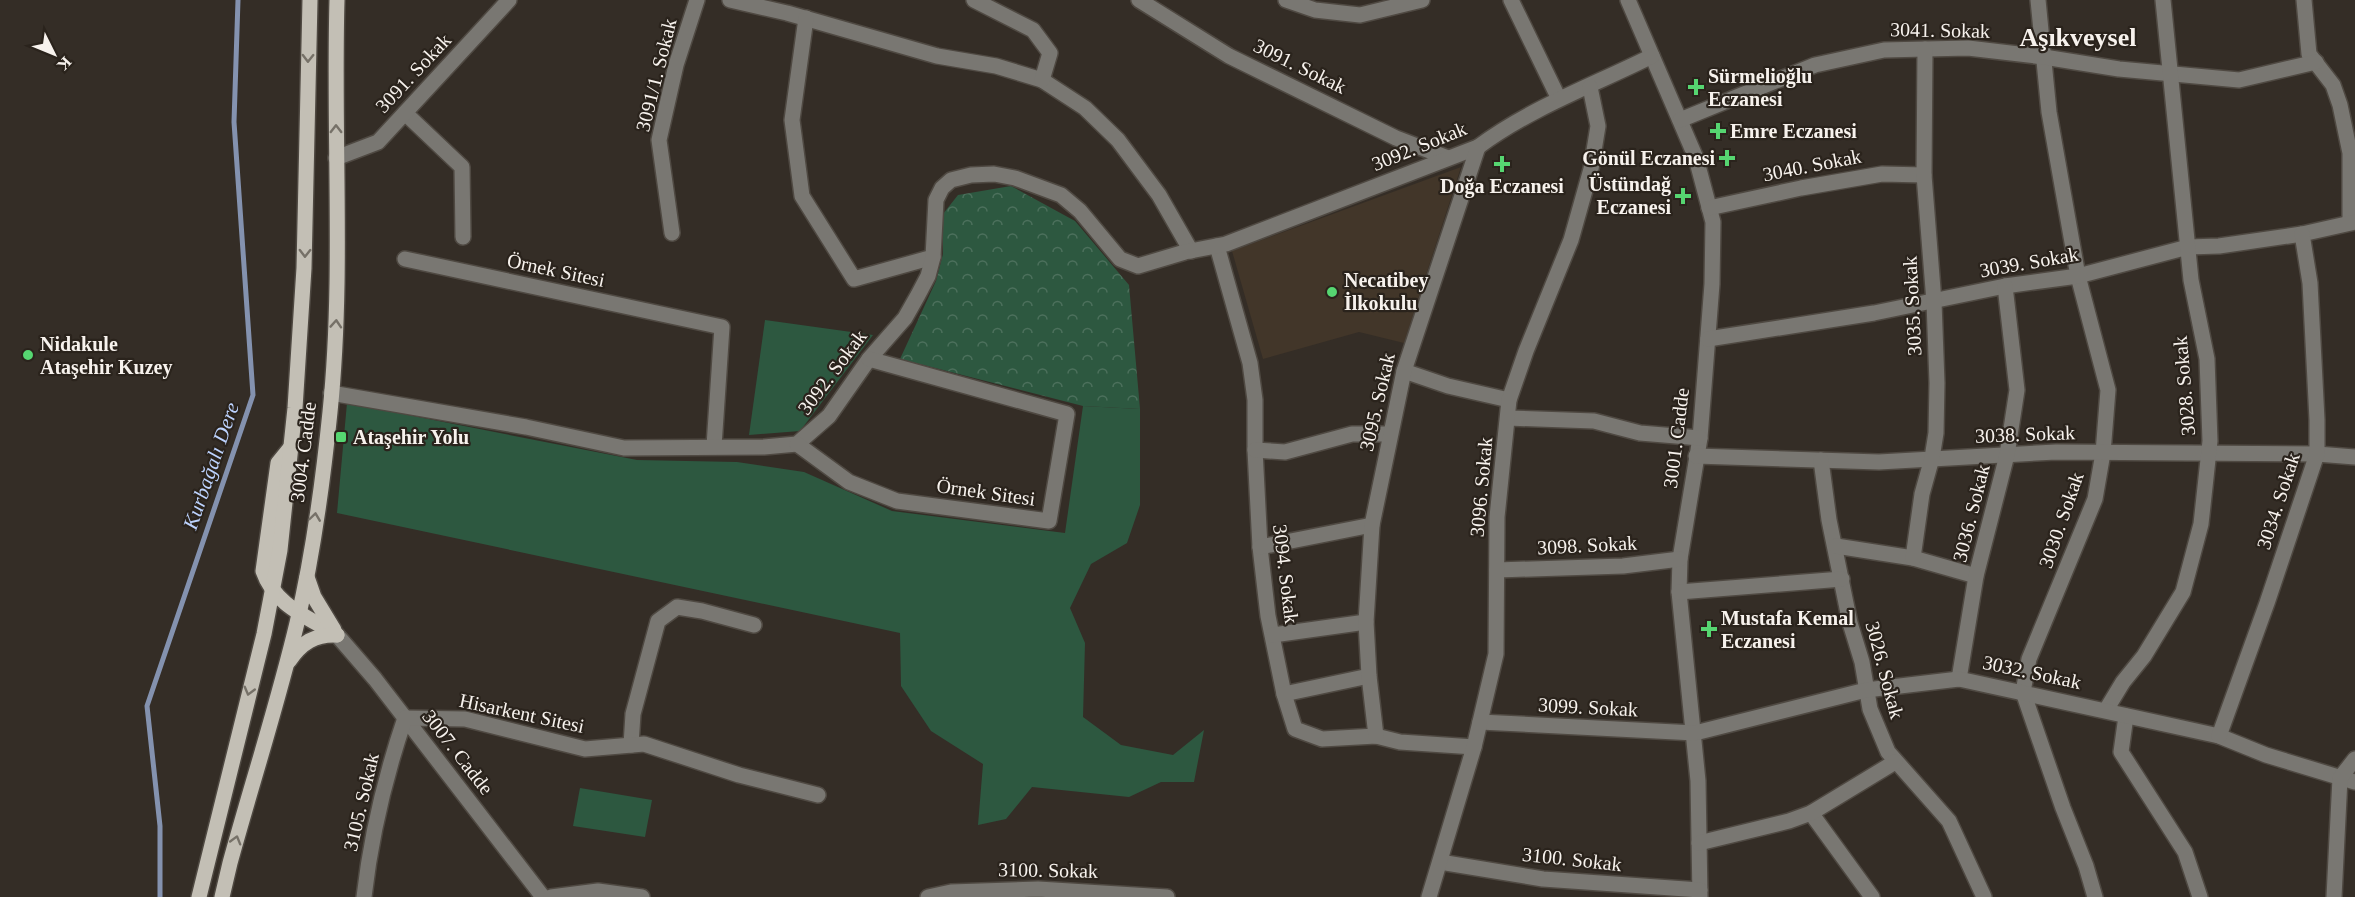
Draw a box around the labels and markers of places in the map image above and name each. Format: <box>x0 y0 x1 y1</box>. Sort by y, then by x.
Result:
place label: Sürmelioğlu Eczanesi <box>1708 65 1812 110</box>
marker: Sürmelioğlu Eczanesi <box>1689 80 1703 94</box>
place label: Emre Eczanesi <box>1730 120 1857 142</box>
marker: Emre Eczanesi <box>1711 124 1725 138</box>
place label: Gönül Eczanesi <box>1582 147 1715 169</box>
marker: Gönül Eczanesi <box>1720 151 1734 165</box>
marker: Doğa Eczanesi <box>1495 157 1509 171</box>
place label: Üstündağ Eczanesi <box>1589 173 1671 218</box>
place label: Doğa Eczanesi <box>1440 175 1564 198</box>
marker: Üstündağ Eczanesi <box>1676 189 1690 203</box>
place label: Necatibey İlkokulu <box>1344 269 1428 314</box>
marker: Necatibey İlkokulu <box>1325 285 1339 299</box>
place label: Nidakule Ataşehir Kuzey <box>40 333 172 379</box>
marker: Nidakule Ataşehir Kuzey <box>21 348 35 362</box>
place label: Ataşehir Yolu <box>353 426 469 449</box>
marker: Ataşehir Yolu <box>334 430 348 444</box>
place label: Mustafa Kemal Eczanesi <box>1721 607 1854 652</box>
marker: Mustafa Kemal Eczanesi <box>1702 622 1716 636</box>

